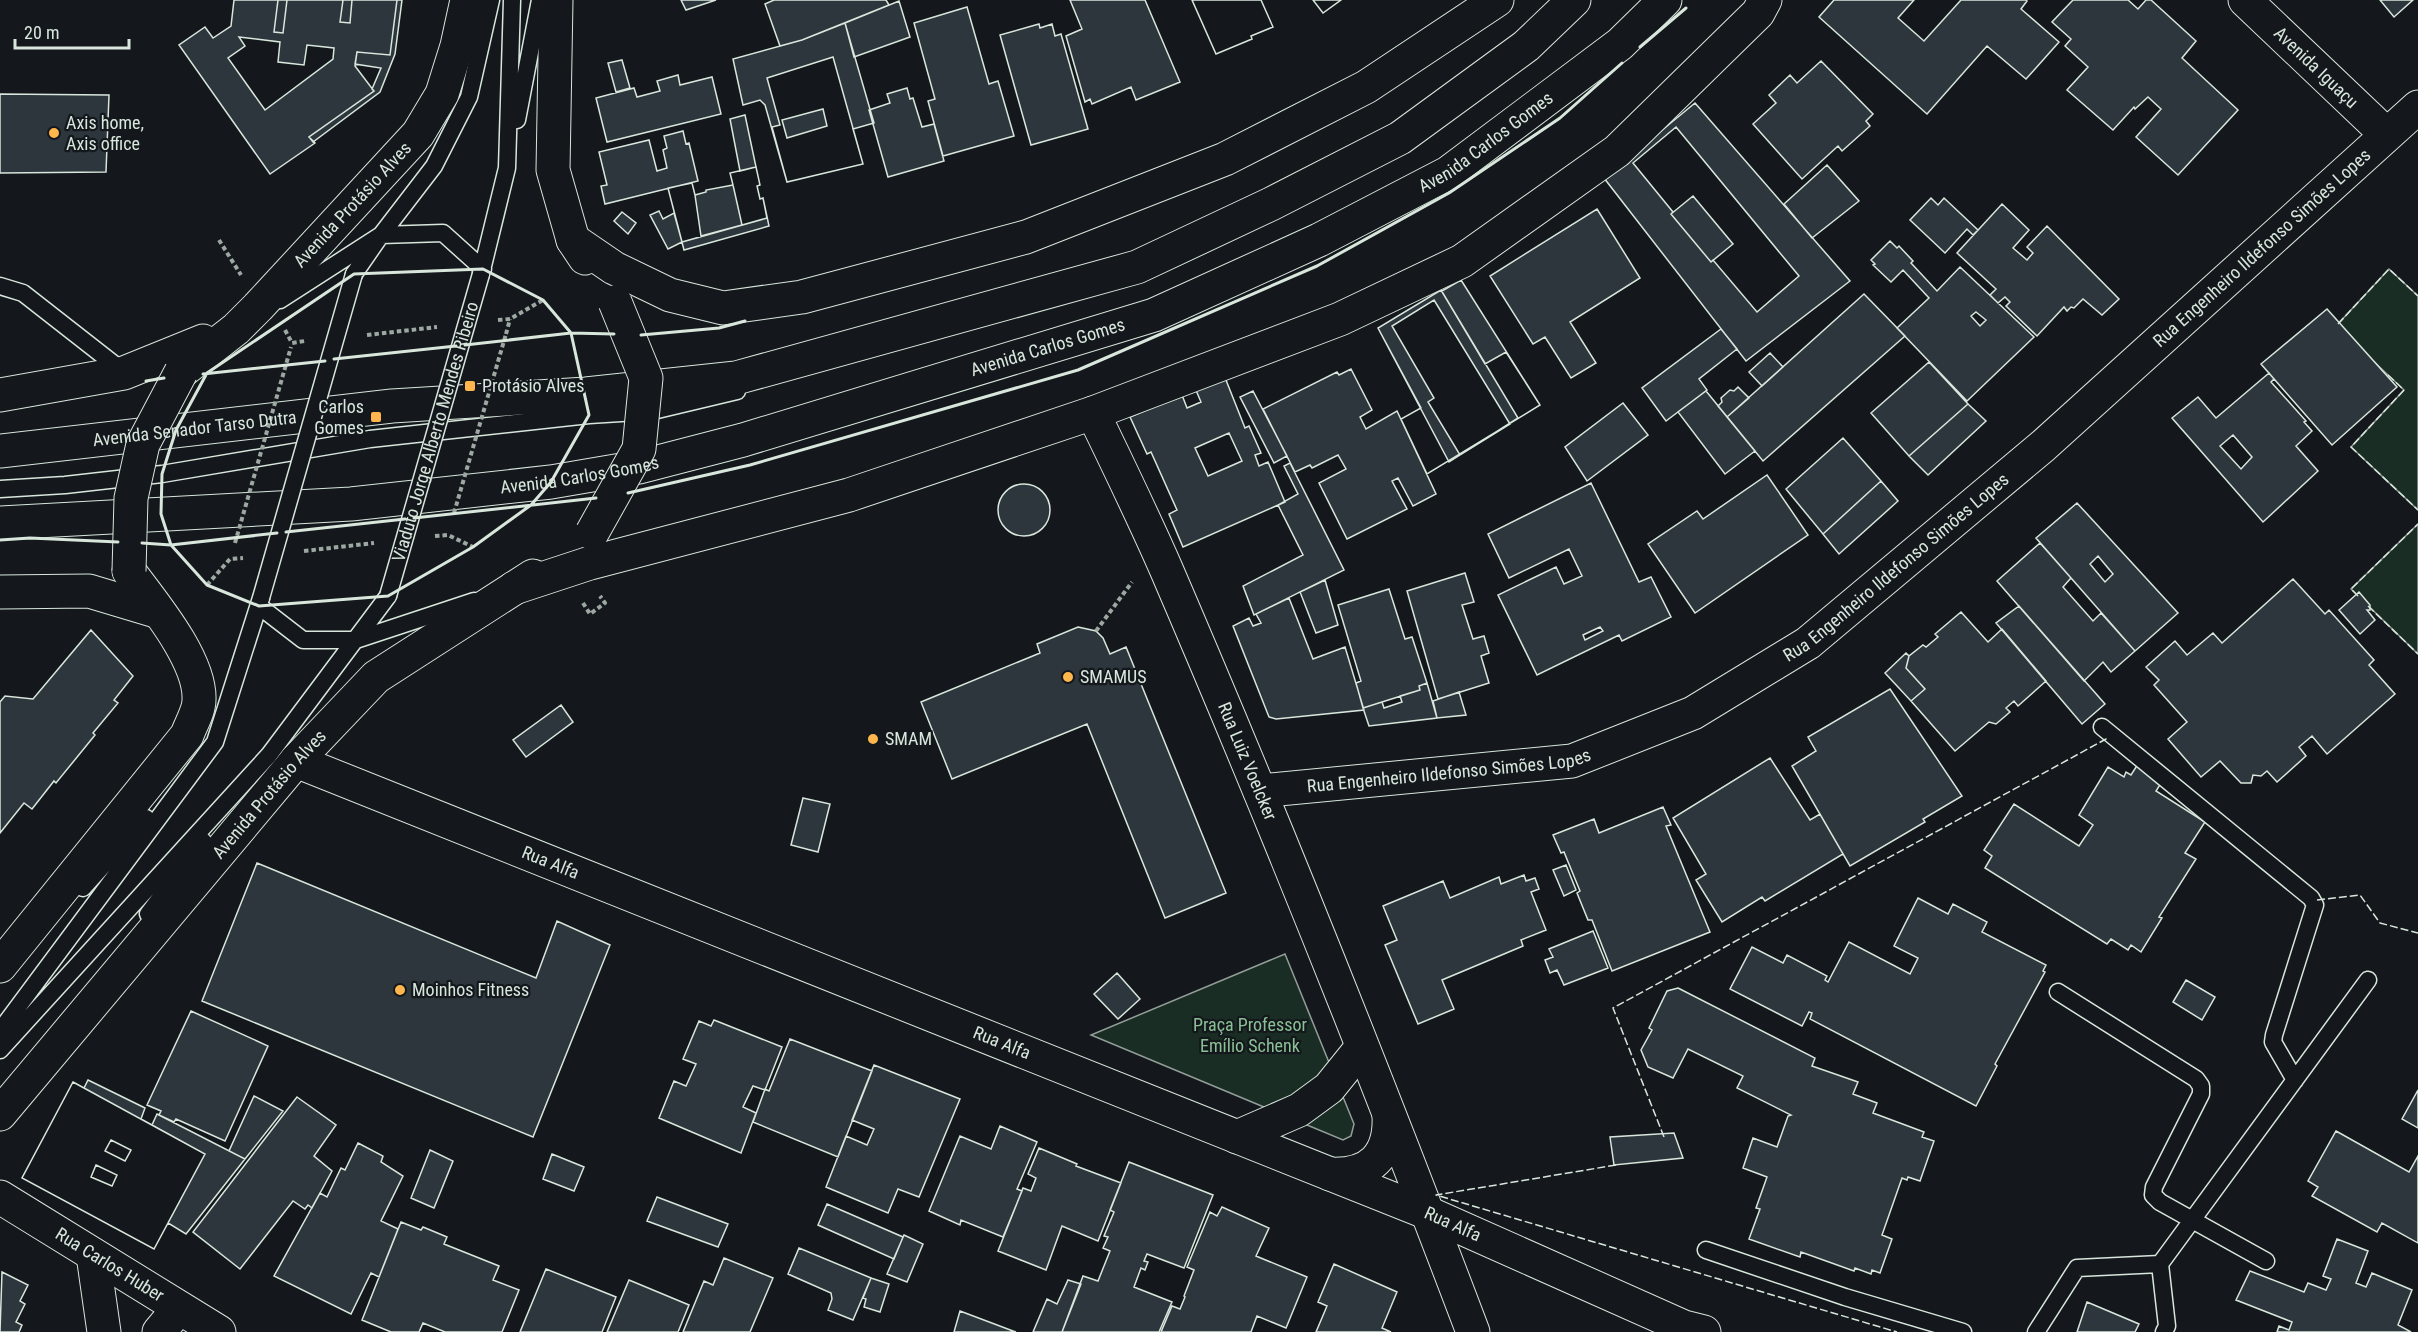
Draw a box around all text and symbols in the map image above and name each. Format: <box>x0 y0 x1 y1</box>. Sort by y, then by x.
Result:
scale bar <box>15 12 129 50</box>
text: 20 m <box>24 22 59 43</box>
street label: Avenida Iguaçu <box>2270 22 2363 112</box>
street label: Avenida Carlos Gomes <box>1415 87 1557 197</box>
place label: Axis home, Axis office <box>66 112 144 154</box>
marker: Axis home, Axis office <box>47 126 61 140</box>
street label: Avenida Protásio Alves <box>289 138 415 272</box>
street label: Rua Engenheiro Ildefonso Simões Lopes <box>2149 144 2375 351</box>
street label: Viaduto Jorge Alberto Mendes Ribeiro <box>387 299 482 564</box>
street label: Avenida Carlos Gomes <box>968 313 1127 380</box>
place label: Protásio Alves <box>482 375 585 396</box>
marker: Protásio Alves <box>463 379 477 393</box>
place label: Carlos Gomes <box>314 396 364 438</box>
street label: Avenida Senador Tarso Dutra <box>92 406 298 450</box>
marker: Carlos Gomes <box>369 410 383 424</box>
street label: Avenida Carlos Gomes <box>499 451 661 498</box>
street label: Rua Engenheiro Ildefonso Simões Lopes <box>1779 469 2013 666</box>
place label: SMAMUS <box>1080 666 1147 687</box>
marker: SMAMUS <box>1061 670 1075 684</box>
street label: Rua Luiz Voelcker <box>1214 699 1282 824</box>
street label: Avenida Protásio Alves <box>208 725 330 863</box>
place label: SMAM <box>885 728 932 749</box>
marker: SMAM <box>866 732 880 746</box>
street label: Rua Engenheiro Ildefonso Simões Lopes <box>1306 744 1594 796</box>
street label: Rua Alfa <box>519 841 582 883</box>
place label: Moinhos Fitness <box>412 979 529 1000</box>
marker: Moinhos Fitness <box>393 983 407 997</box>
park label: Praça Professor Emílio Schenk <box>1193 1014 1308 1056</box>
street label: Rua Alfa <box>970 1022 1034 1063</box>
street label: Rua Alfa <box>1421 1202 1485 1245</box>
street label: Rua Carlos Huber <box>52 1223 169 1306</box>

